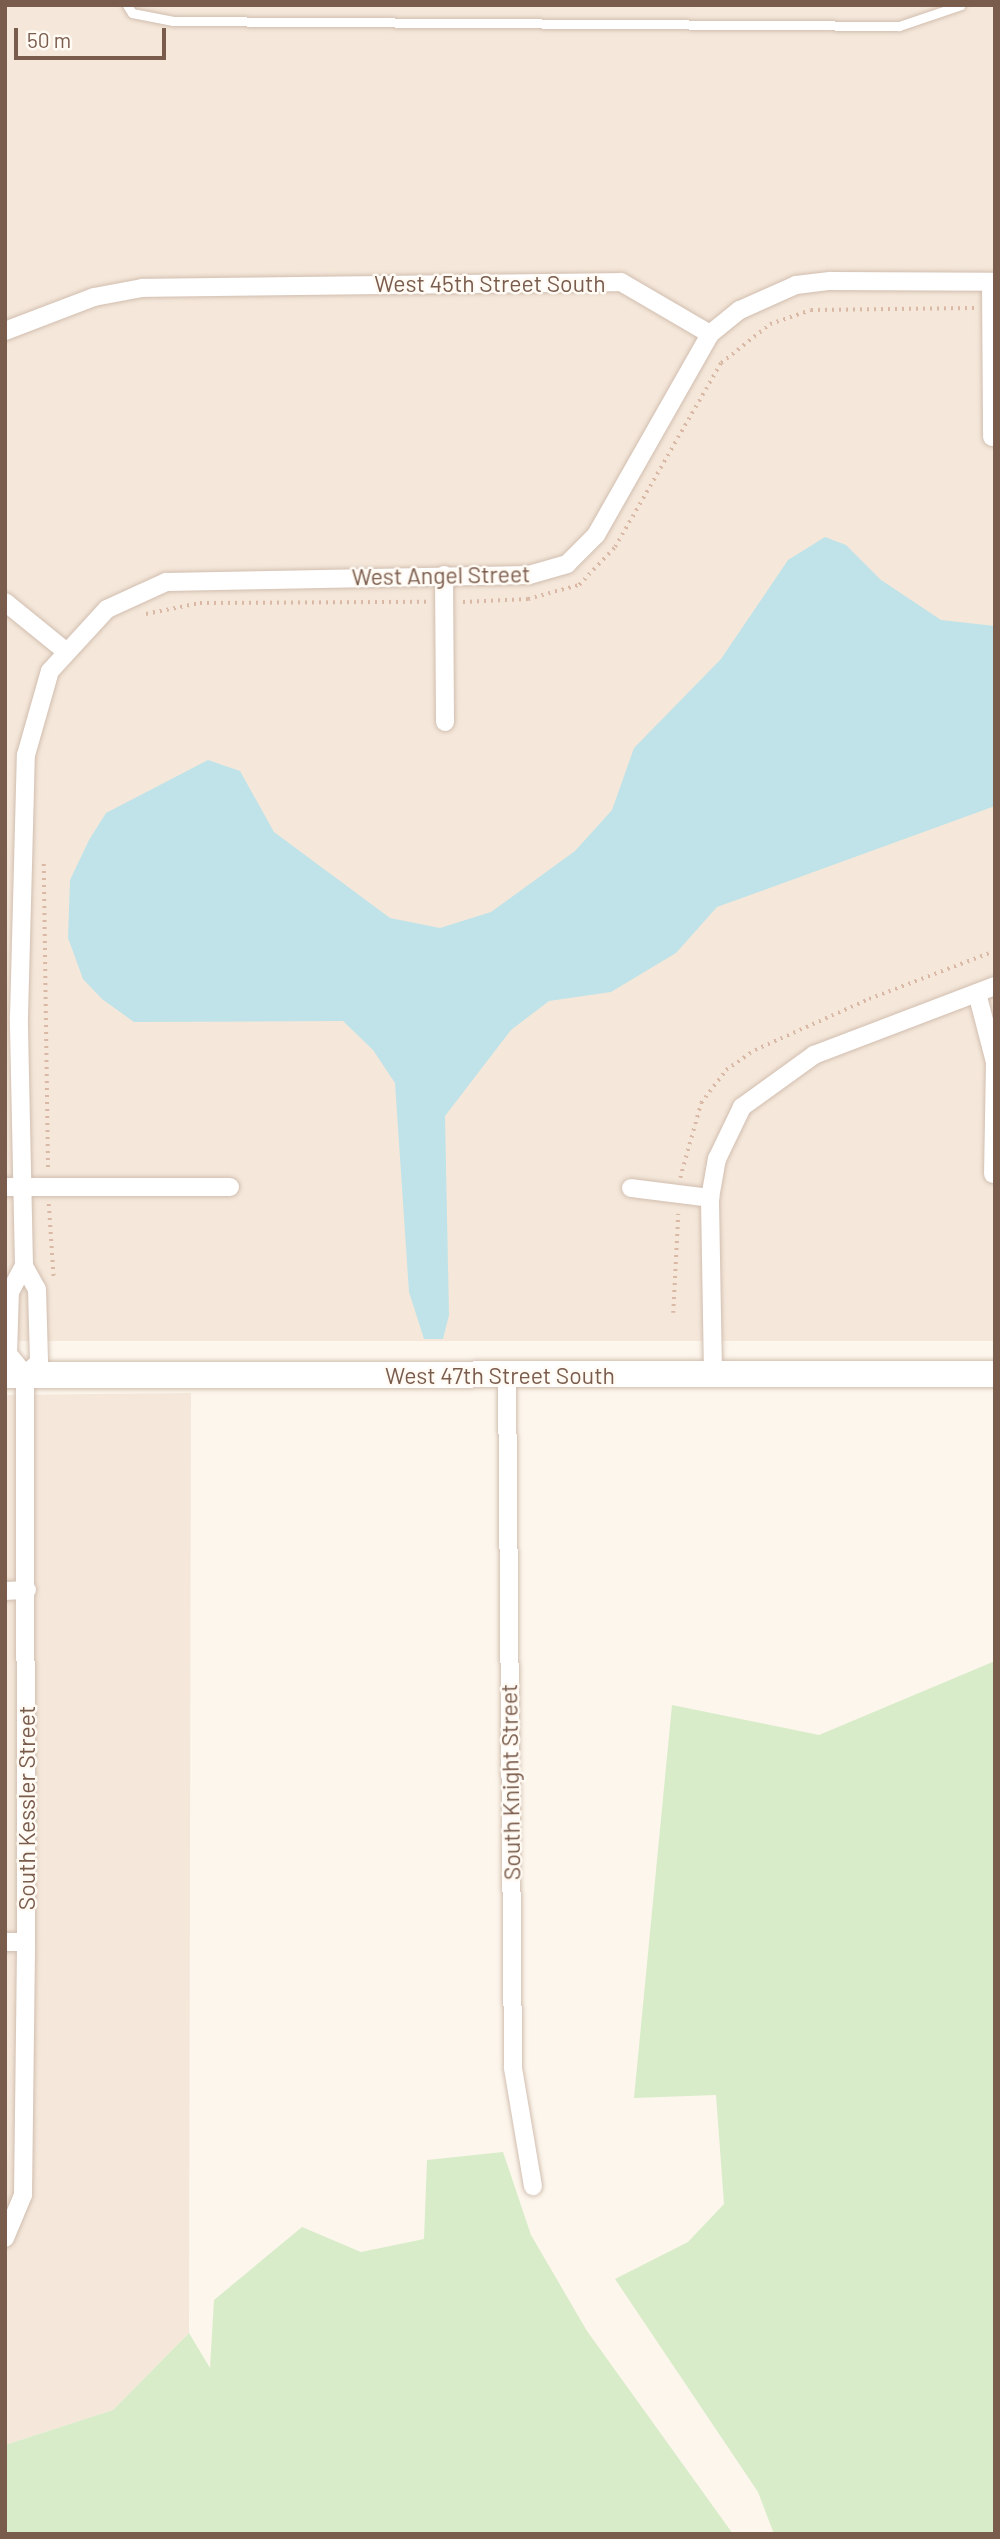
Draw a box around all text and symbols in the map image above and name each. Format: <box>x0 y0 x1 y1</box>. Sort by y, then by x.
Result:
scale bar <box>18 14 170 58</box>
text: 50 m <box>27 27 71 52</box>
street label: West 45th Street South <box>374 269 606 297</box>
street label: West Angel Street <box>351 560 531 590</box>
street label: West 47th Street South <box>385 1361 615 1389</box>
street label: South Knight Street <box>494 1684 526 1880</box>
street label: South Kessler Street <box>12 1706 40 1910</box>

